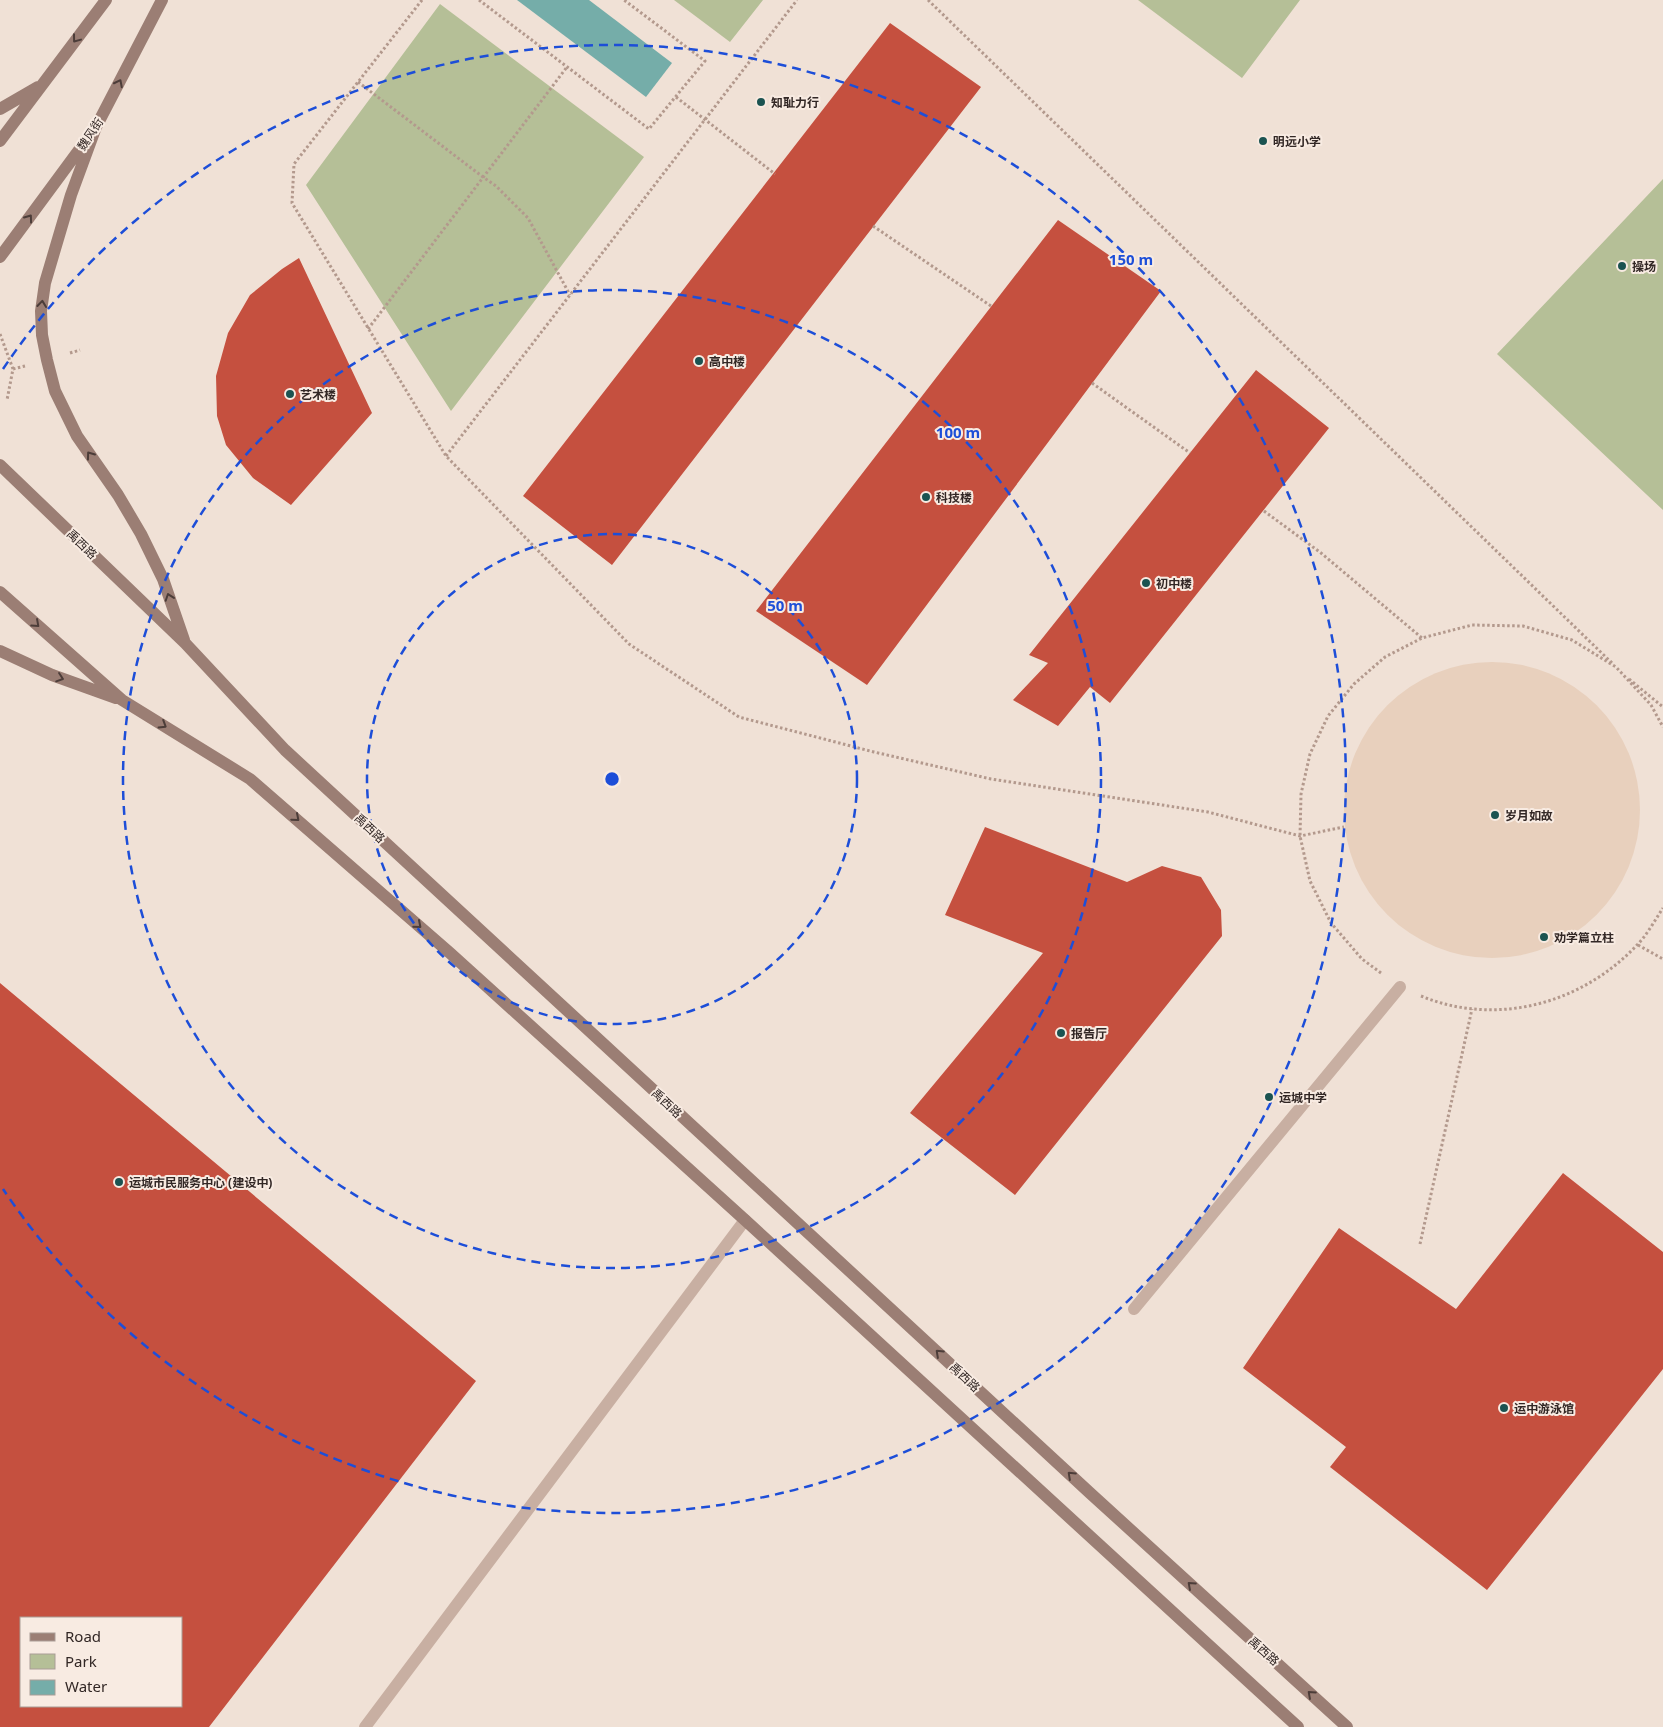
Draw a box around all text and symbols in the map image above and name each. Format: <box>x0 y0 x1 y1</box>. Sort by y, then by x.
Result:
one-way arrow <box>74 33 82 42</box>
one-way arrow <box>113 79 123 88</box>
place label: 知耻力行 <box>771 94 819 111</box>
marker: 知耻力行 <box>755 96 767 108</box>
street label: 魏风街 <box>73 114 107 154</box>
place label: 明远小学 <box>1273 133 1321 150</box>
marker: 明远小学 <box>1257 135 1269 147</box>
one-way arrow <box>23 214 32 224</box>
text: 150 m <box>1109 249 1153 269</box>
place label: 操场 <box>1632 258 1656 275</box>
marker: 操场 <box>1616 260 1628 272</box>
one-way arrow <box>36 299 47 307</box>
place label: 高中楼 <box>709 353 745 370</box>
marker: 高中楼 <box>693 355 705 367</box>
place label: 艺术楼 <box>300 386 336 403</box>
marker: 艺术楼 <box>284 388 296 400</box>
text: 100 m <box>936 422 980 442</box>
one-way arrow <box>88 452 96 461</box>
place label: 科技楼 <box>936 489 972 506</box>
marker: 科技楼 <box>920 491 932 503</box>
street label: 禹西路 <box>63 525 101 563</box>
place label: 初中楼 <box>1156 575 1192 592</box>
marker: 初中楼 <box>1140 577 1152 589</box>
one-way arrow <box>165 593 175 601</box>
text: 50 m <box>767 595 803 615</box>
one-way arrow <box>31 618 40 627</box>
one-way arrow <box>56 672 64 682</box>
one-way arrow <box>157 719 166 729</box>
centre of rings <box>603 770 621 788</box>
place label: 岁月如故 <box>1505 807 1553 824</box>
marker: 岁月如故 <box>1489 809 1501 821</box>
street label: 禹西路 <box>351 810 389 846</box>
one-way arrow <box>290 813 299 822</box>
one-way arrow <box>413 919 422 928</box>
place label: 劝学篇立柱 <box>1554 929 1614 946</box>
marker: 劝学篇立柱 <box>1538 931 1550 943</box>
place label: 报告厅 <box>1071 1025 1107 1042</box>
marker: 报告厅 <box>1055 1027 1067 1039</box>
street label: 禹西路 <box>648 1085 686 1121</box>
place label: 运城中学 <box>1279 1089 1327 1106</box>
marker: 运城中学 <box>1263 1091 1275 1103</box>
place label: 运城市民服务中心 (建设中) <box>129 1174 272 1191</box>
marker: 运城市民服务中心 (建设中) <box>113 1176 125 1188</box>
one-way arrow <box>935 1350 944 1359</box>
street label: 禹西路 <box>946 1359 984 1395</box>
place label: 运中游泳馆 <box>1514 1400 1574 1417</box>
marker: 运中游泳馆 <box>1498 1402 1510 1414</box>
one-way arrow <box>1067 1472 1076 1481</box>
one-way arrow <box>1187 1582 1196 1591</box>
legend <box>20 1617 182 1707</box>
text: Road <box>65 1626 101 1646</box>
street label: 禹西路 <box>1245 1633 1283 1669</box>
text: Park <box>65 1651 97 1671</box>
text: Water <box>65 1676 107 1696</box>
one-way arrow <box>1308 1691 1317 1700</box>

